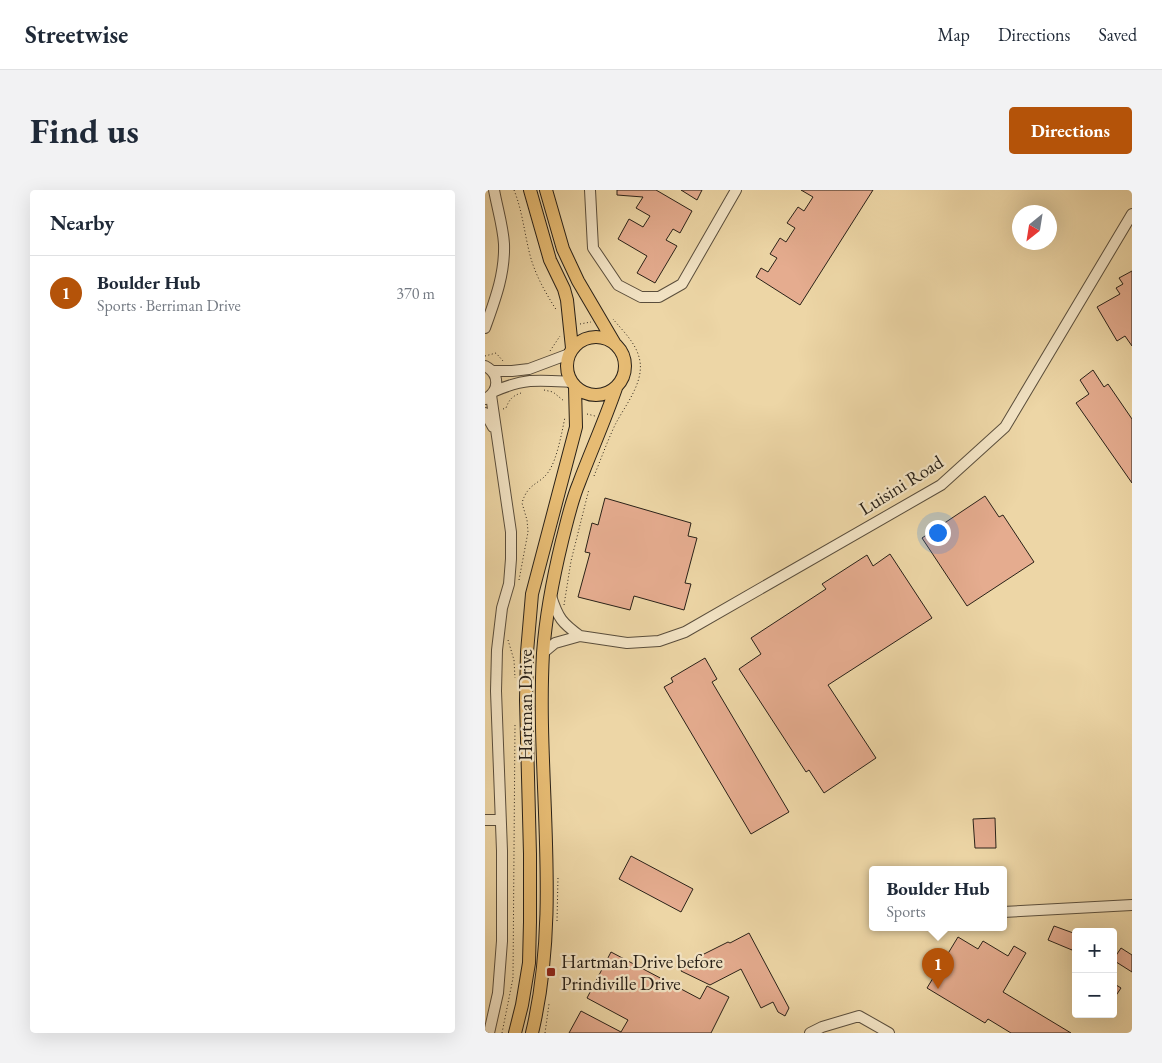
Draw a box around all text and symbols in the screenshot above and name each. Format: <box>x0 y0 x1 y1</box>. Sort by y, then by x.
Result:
text: Streetwise <box>25 19 128 50</box>
text: Map <box>938 23 970 46</box>
text: Directions <box>998 23 1070 46</box>
text: Saved <box>1098 23 1137 46</box>
button: Directions <box>1009 107 1132 154</box>
text: Find us <box>30 108 139 153</box>
north arrow <box>1012 205 1057 250</box>
text: Nearby <box>50 209 114 236</box>
text: Boulder Hub <box>97 270 200 295</box>
text: 1 <box>62 283 70 304</box>
text: 370 m <box>396 283 435 304</box>
text: Sports · Berriman Drive <box>97 295 241 316</box>
street label: Luisini Road <box>854 449 948 521</box>
your location <box>925 520 951 546</box>
street label: Hartman Drive <box>513 649 538 761</box>
popup <box>869 866 1007 931</box>
text: Boulder Hub <box>886 876 990 901</box>
text: Sports <box>886 901 926 922</box>
map controls <box>1072 928 1117 1018</box>
button: + <box>1072 928 1117 973</box>
pin: 1 <box>922 948 954 989</box>
place label: Hartman Drive before Prindiville Drive <box>561 949 723 996</box>
marker: Hartman Drive before Prindiville Drive <box>545 966 557 978</box>
button: − <box>1072 973 1117 1018</box>

